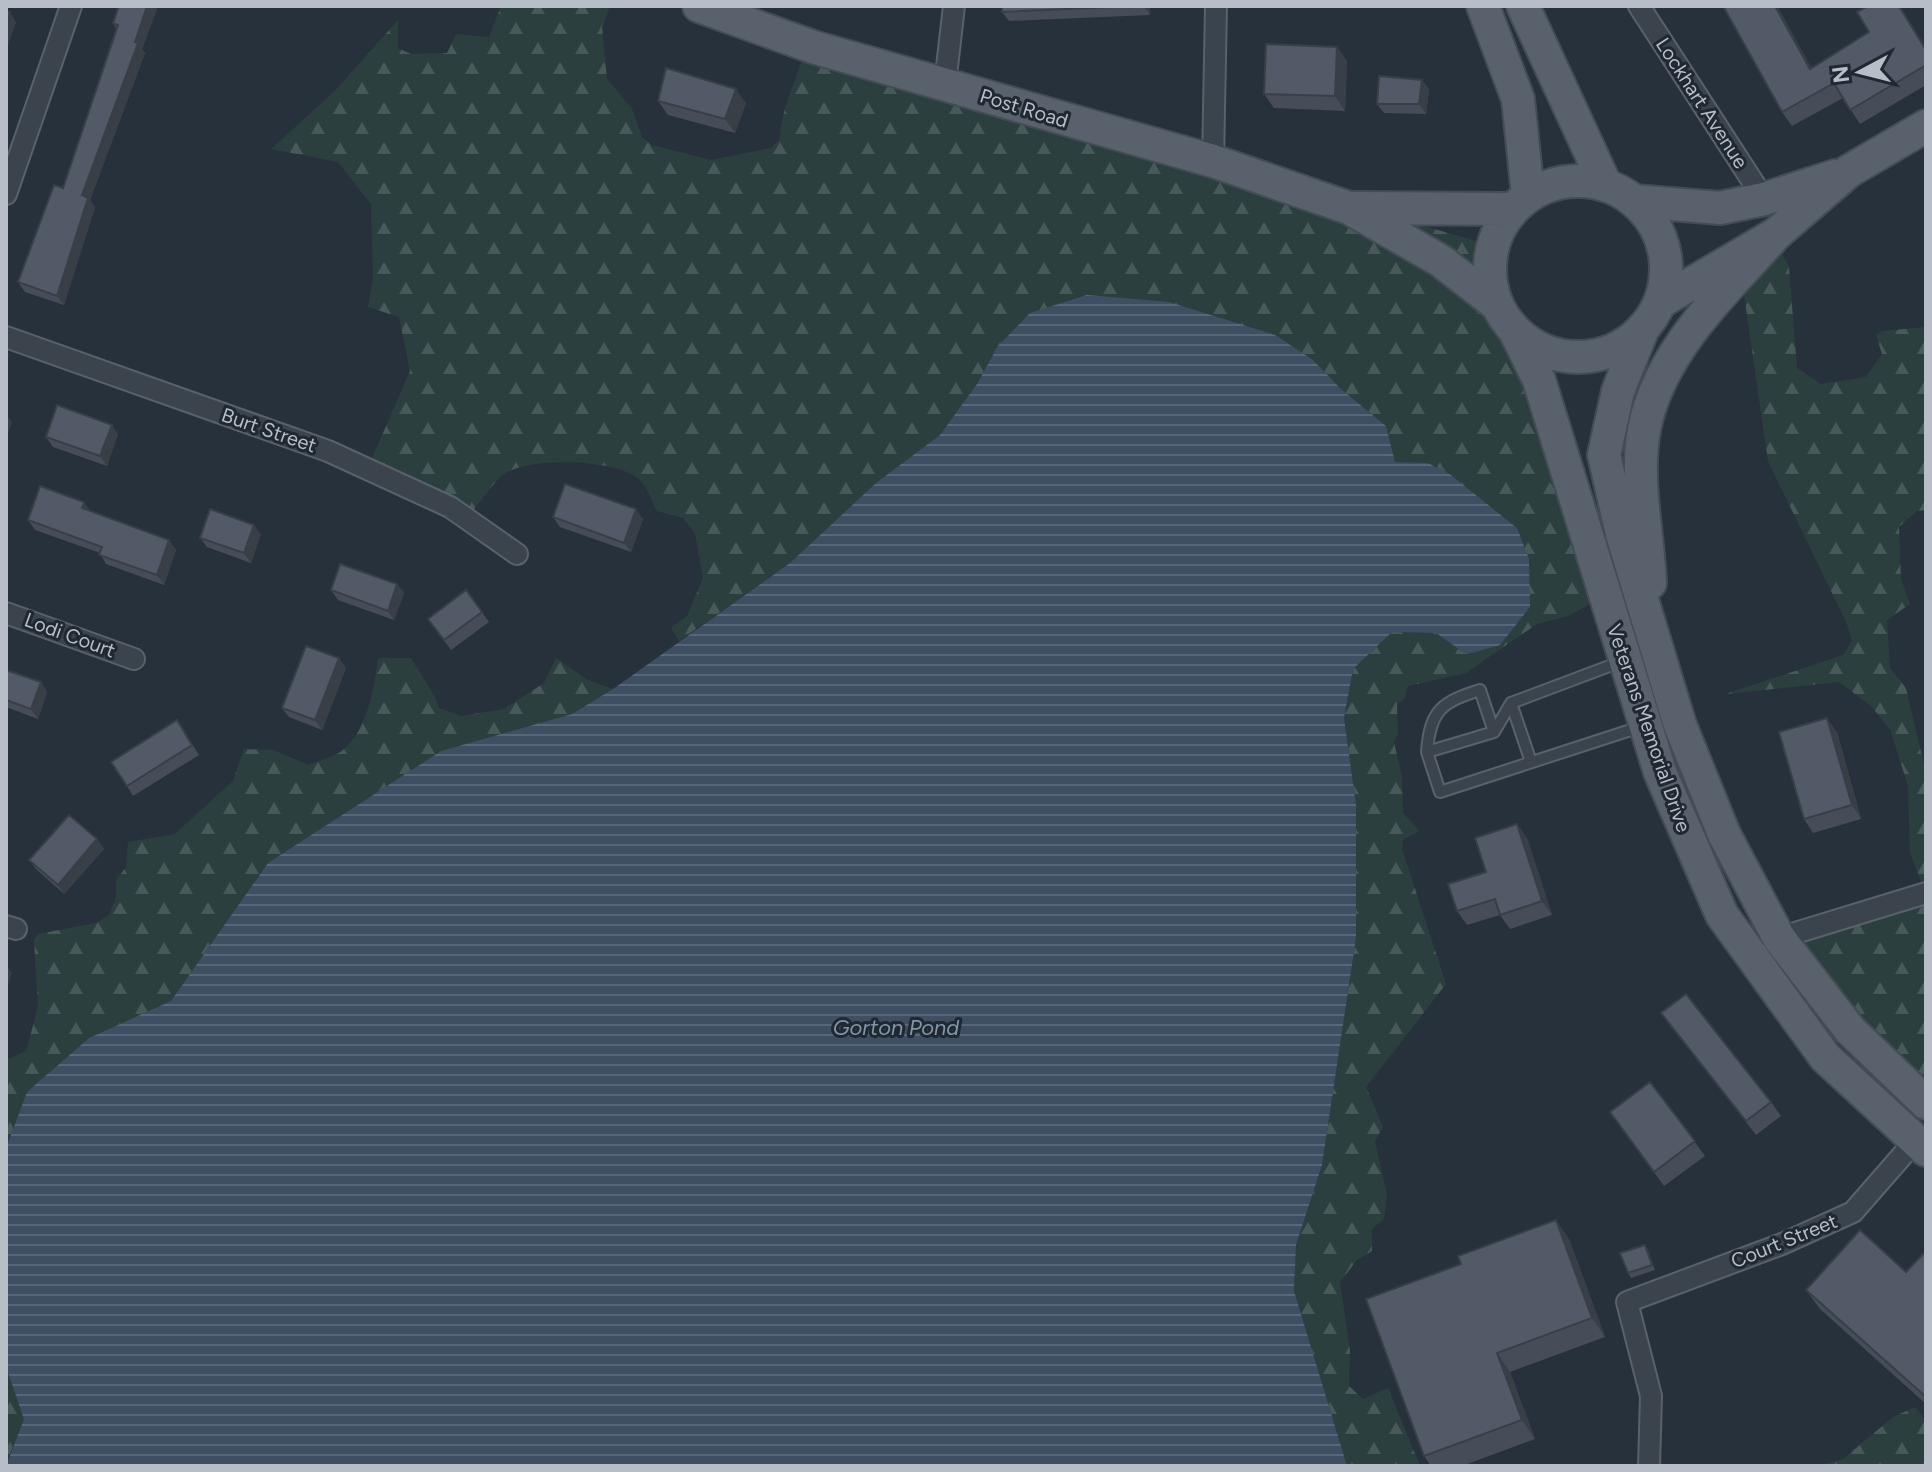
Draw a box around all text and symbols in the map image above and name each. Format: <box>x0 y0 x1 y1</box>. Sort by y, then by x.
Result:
north arrow <box>1820 32 1900 112</box>
street label: Lockhart Avenue <box>1651 33 1753 173</box>
text: N <box>1826 64 1855 84</box>
street label: Post Road <box>977 83 1071 133</box>
street label: Burt Street <box>218 403 320 457</box>
street label: Lodi Court <box>21 608 119 662</box>
street label: Veterans Memorial Drive <box>1602 621 1696 835</box>
water label: Gorton Pond <box>833 1014 960 1041</box>
street label: Court Street <box>1727 1209 1841 1273</box>

